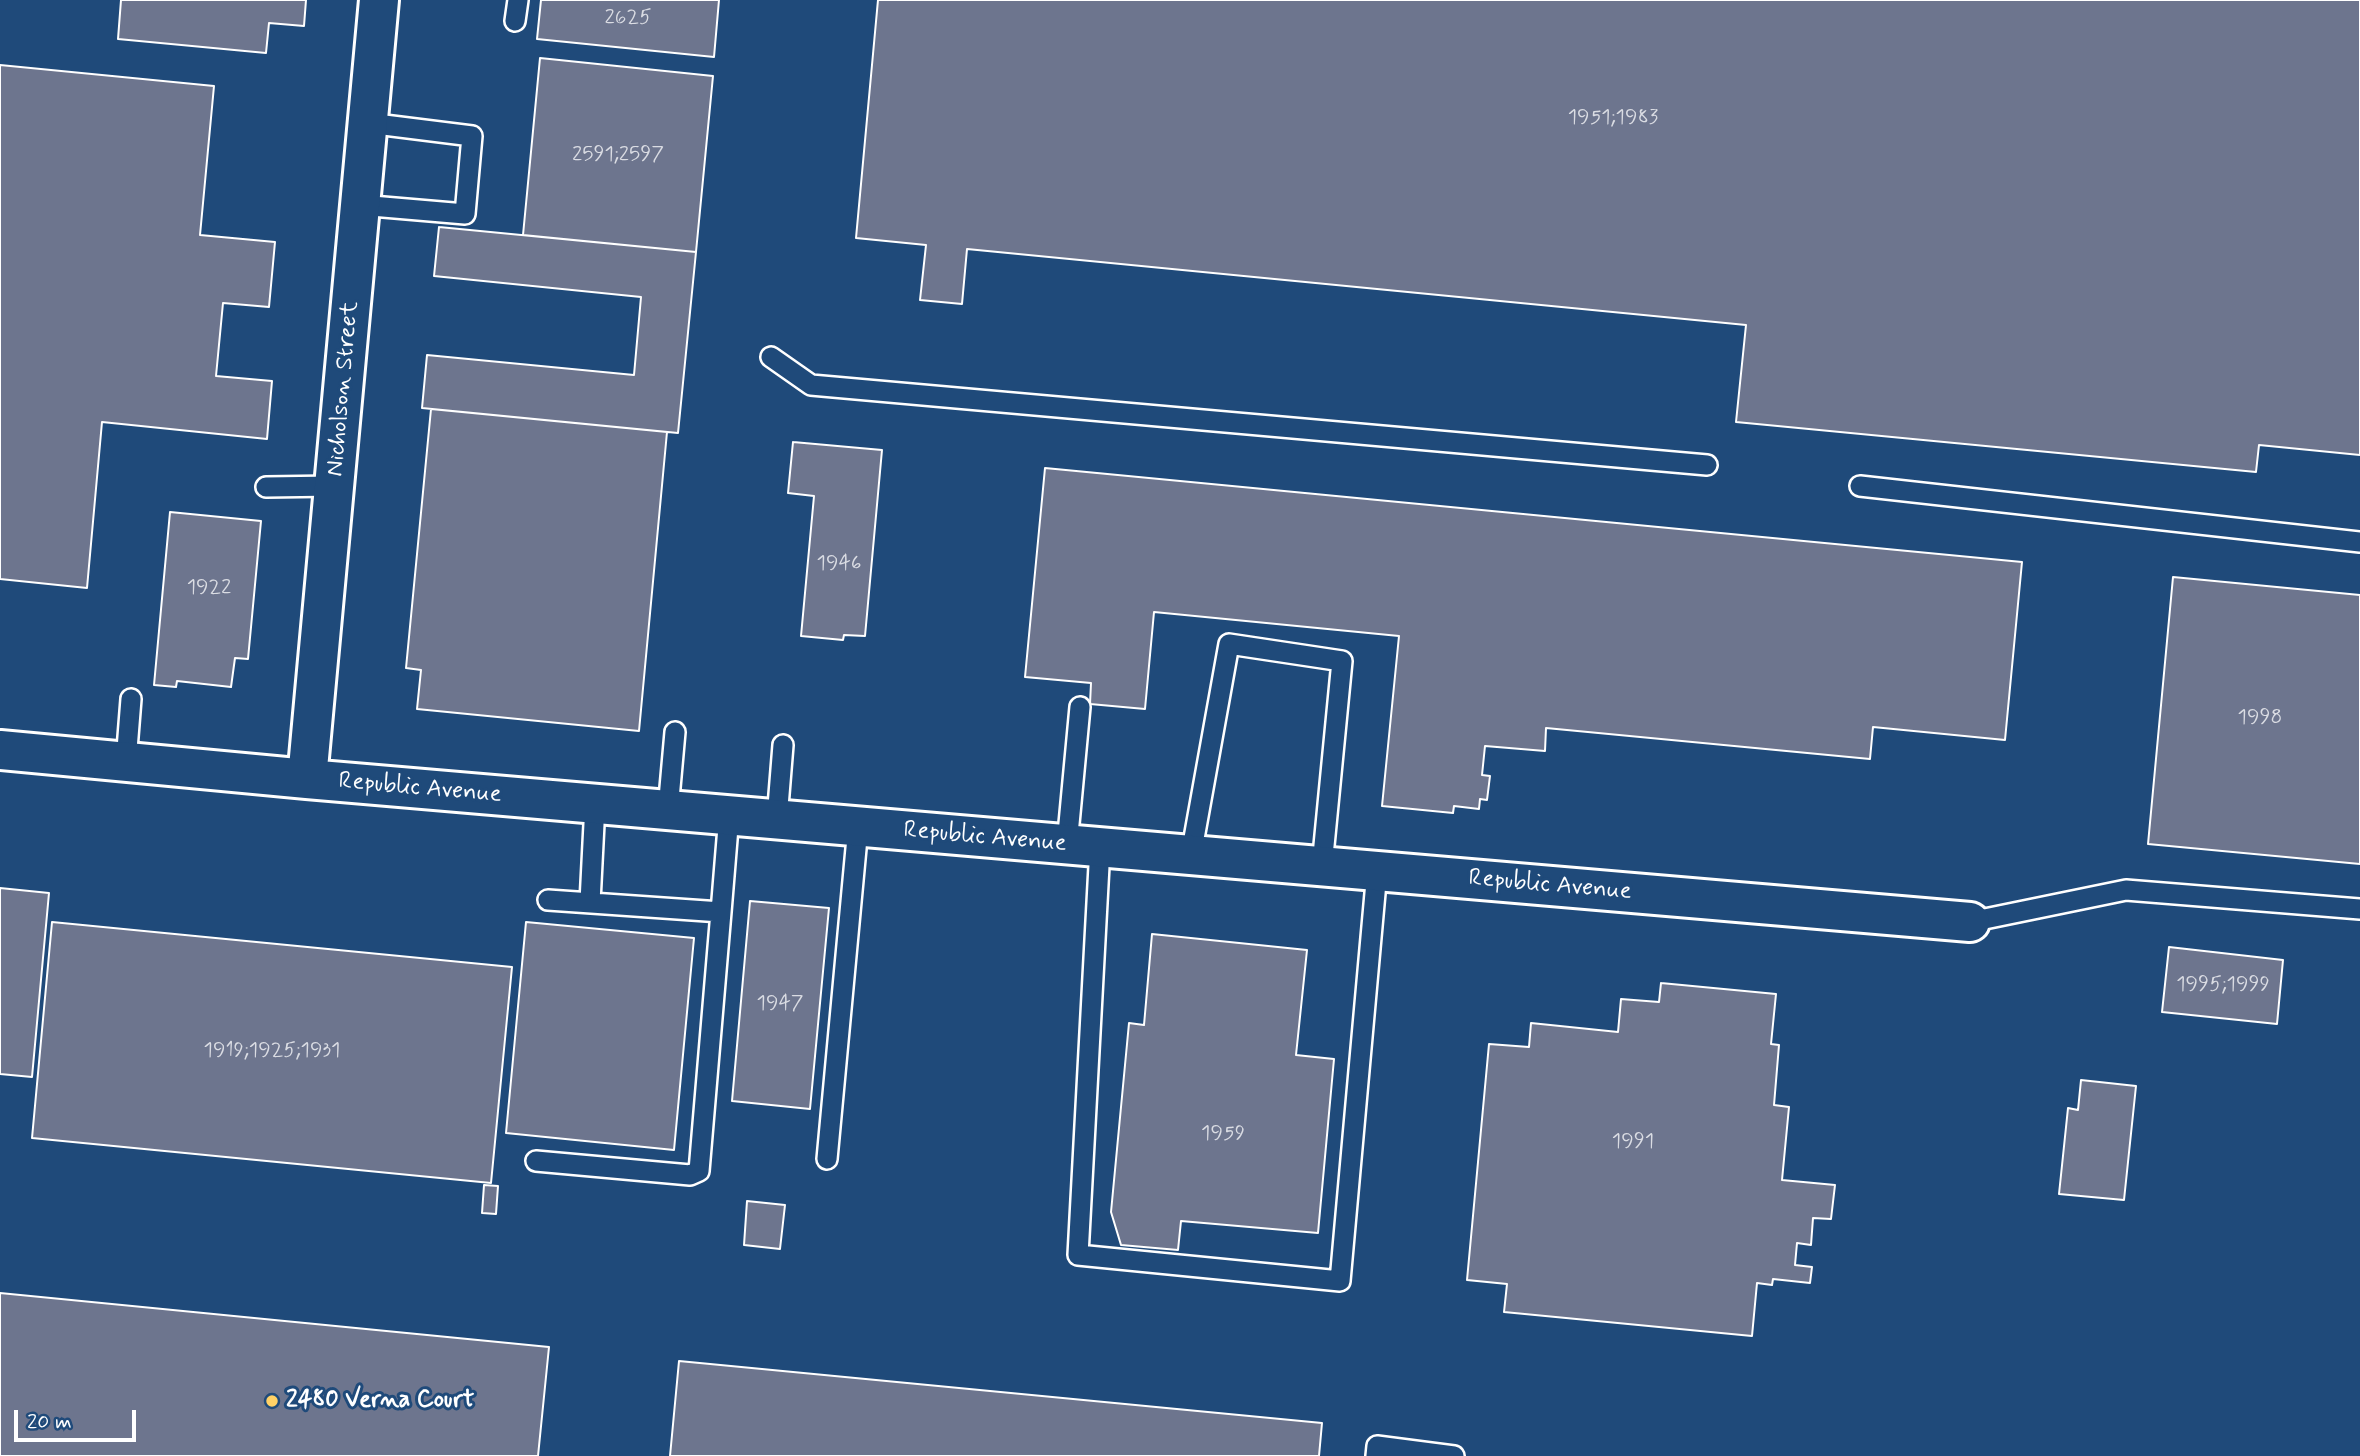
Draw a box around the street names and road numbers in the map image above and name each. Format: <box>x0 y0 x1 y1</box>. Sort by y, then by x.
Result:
street label: Nicholson Street <box>322 300 366 478</box>
street label: Republic Avenue <box>337 768 503 810</box>
street label: Republic Avenue <box>902 817 1068 859</box>
street label: Republic Avenue <box>1467 865 1633 907</box>

